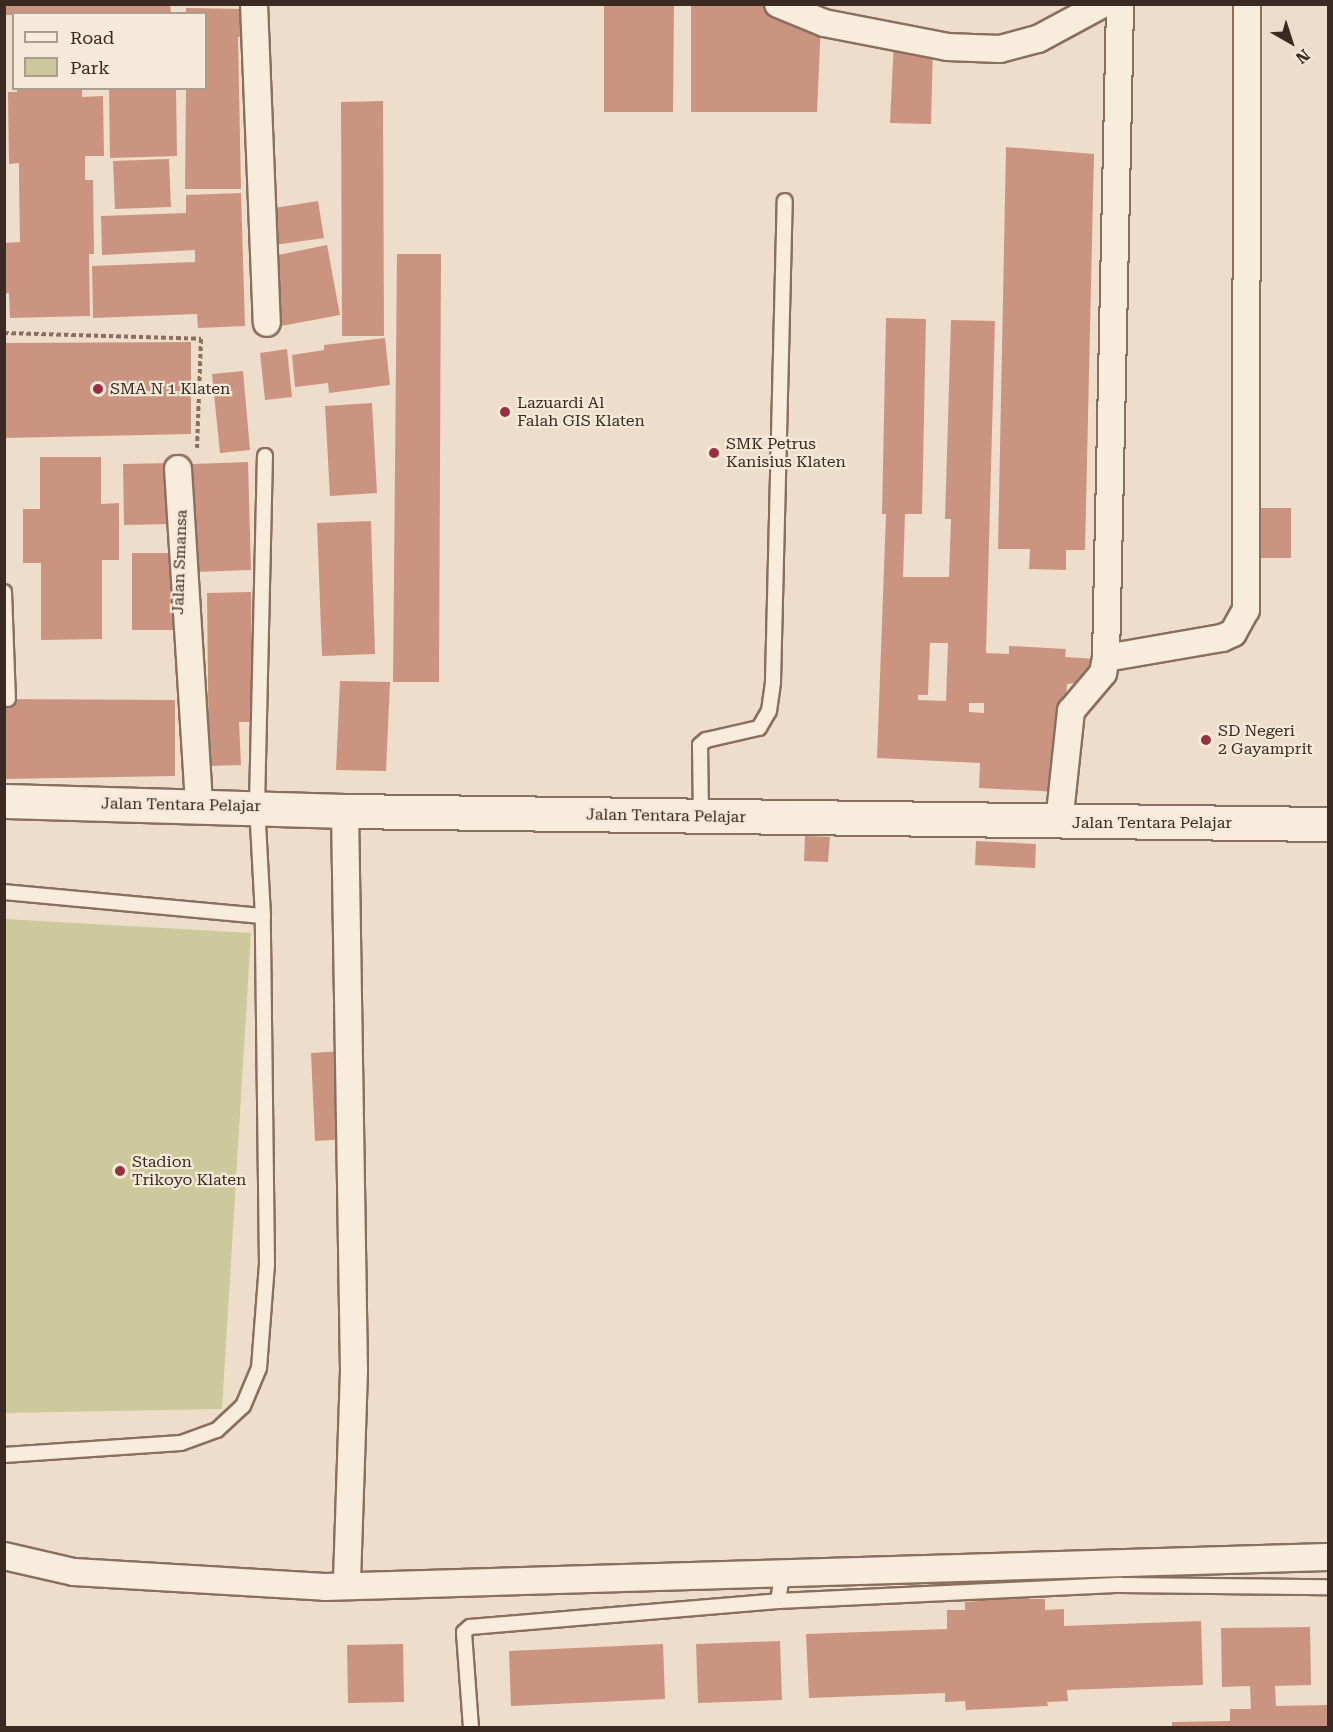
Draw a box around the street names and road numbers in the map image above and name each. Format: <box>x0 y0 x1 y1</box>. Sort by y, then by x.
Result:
street label: Jalan Smansa <box>169 509 191 615</box>
street label: Jalan Tentara Pelajar <box>101 794 261 816</box>
street label: Jalan Tentara Pelajar <box>586 805 746 827</box>
street label: Jalan Tentara Pelajar <box>1072 813 1232 833</box>

